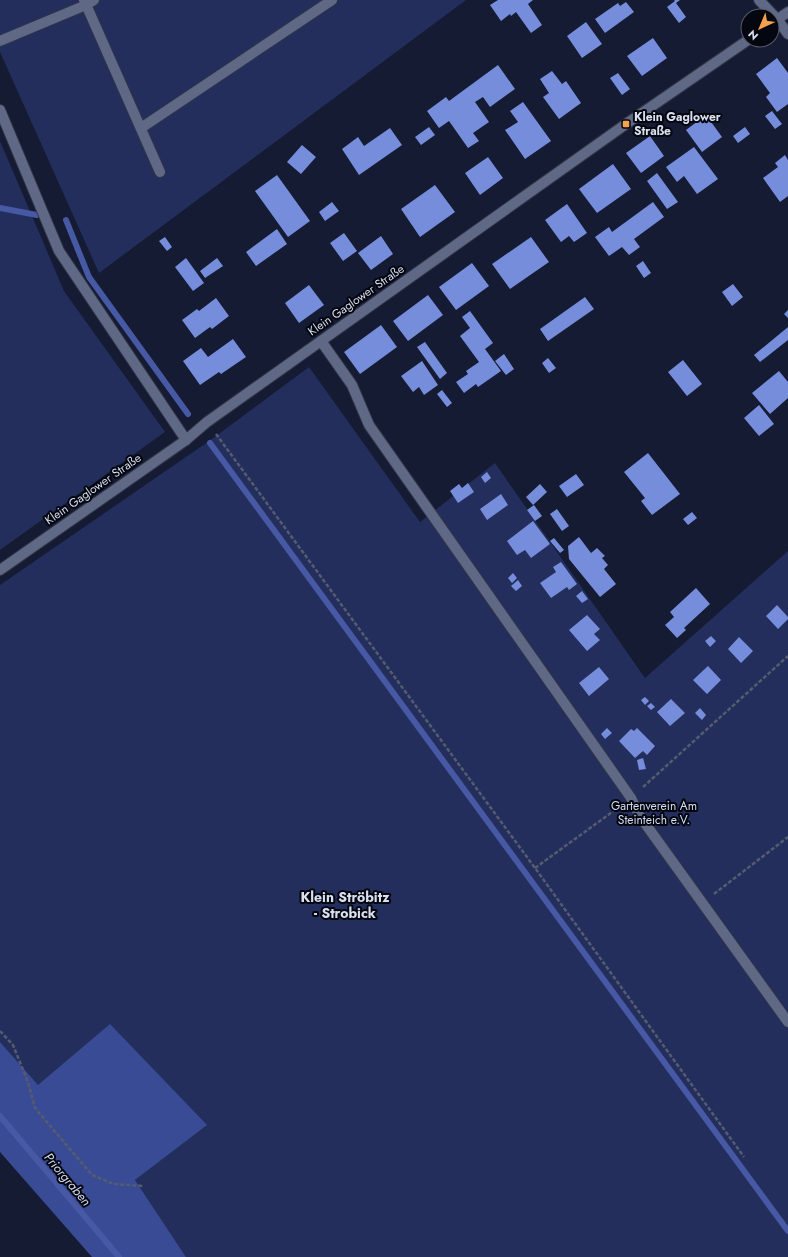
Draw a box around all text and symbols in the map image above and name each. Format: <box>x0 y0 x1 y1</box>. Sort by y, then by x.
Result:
north arrow <box>740 8 780 48</box>
text: N <box>744 26 762 44</box>
place label: Klein Gaglower Straße <box>634 108 721 140</box>
marker: Klein Gaglower Straße <box>621 119 631 129</box>
street label: Klein Gaglower Straße <box>304 260 408 340</box>
street label: Klein Gaglower Straße <box>41 449 145 529</box>
park label: Gartenverein Am Steinteich e.V. <box>611 797 697 829</box>
district label: Klein Ströbitz - Strobick <box>301 887 390 923</box>
water label: Priorgraben <box>40 1149 96 1210</box>

